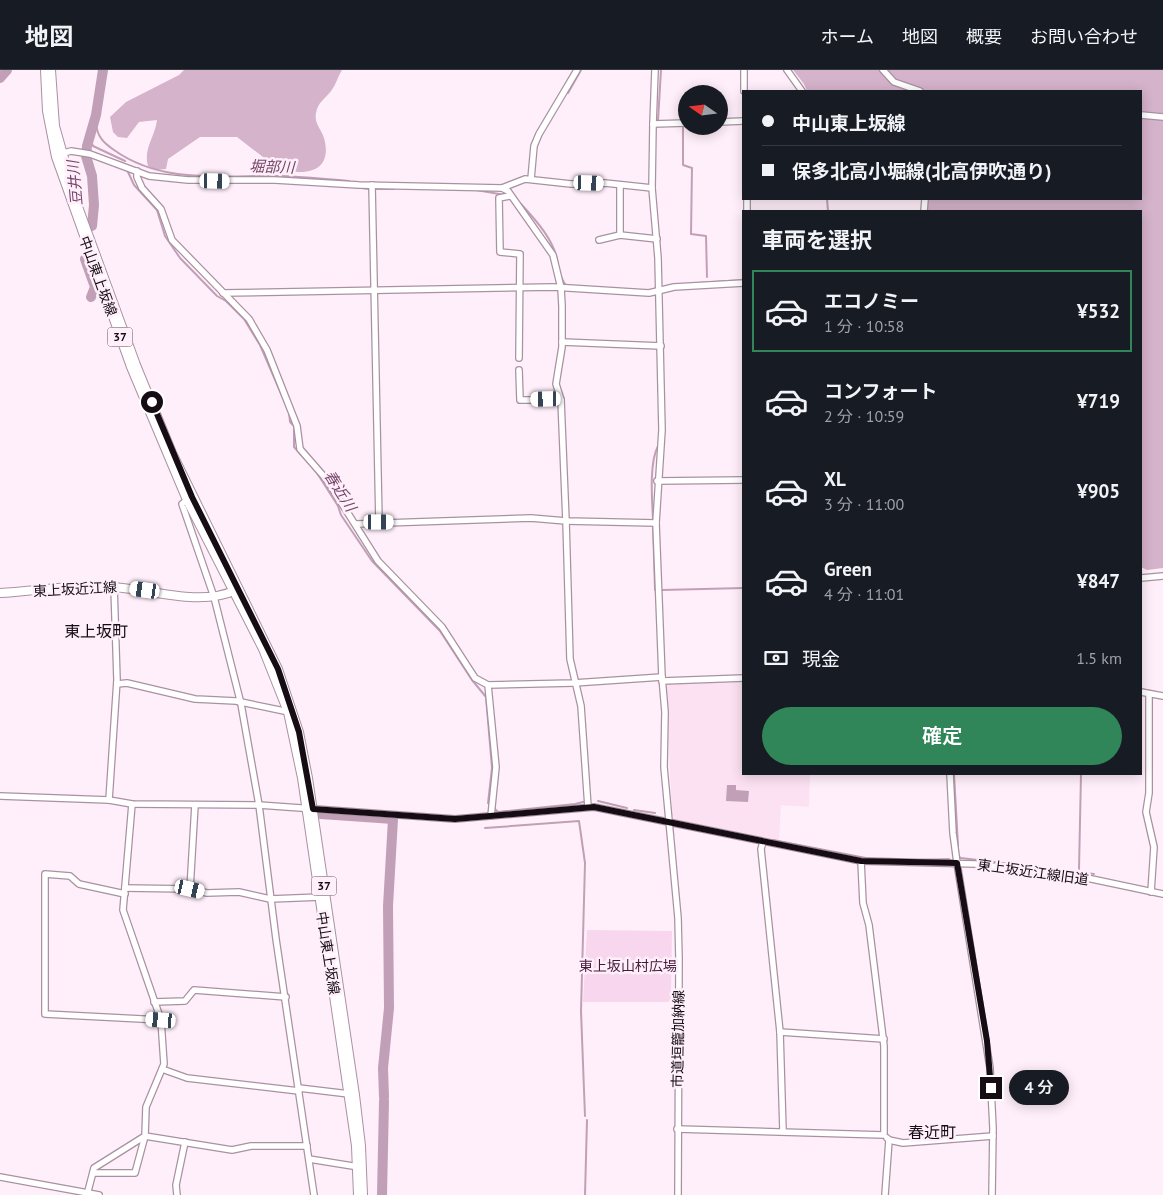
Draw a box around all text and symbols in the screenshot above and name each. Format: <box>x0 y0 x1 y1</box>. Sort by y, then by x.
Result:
text: 地図 <box>25 21 73 52</box>
text: ホーム <box>821 25 874 48</box>
text: 地図 <box>902 25 938 48</box>
text: 概要 <box>966 25 1002 48</box>
text: お問い合わせ <box>1030 25 1138 48</box>
north arrow <box>678 85 728 135</box>
map controls <box>678 85 728 135</box>
text: 中山東上坂線 <box>792 111 906 135</box>
water label: 堀部川 <box>249 156 297 177</box>
water label: 豆井川 <box>63 158 86 206</box>
text: 保多北高小堀線(北高伊吹通り) <box>792 159 1051 183</box>
car <box>199 173 230 189</box>
car <box>573 175 604 191</box>
text: 車両を選択 <box>762 226 872 254</box>
street label: 中山東上坂線 <box>75 233 121 319</box>
icon: car <box>764 289 809 334</box>
text: エコノミー <box>824 289 919 313</box>
text: ¥532 <box>1077 299 1120 323</box>
text: 1 分 · 10:58 <box>824 316 904 336</box>
road number: 37 <box>108 328 132 346</box>
icon: car <box>764 379 809 424</box>
text: コンフォート <box>824 379 937 403</box>
text: ¥719 <box>1077 389 1120 413</box>
route start <box>141 391 163 413</box>
car <box>530 391 561 407</box>
text: 2 分 · 10:59 <box>824 406 904 426</box>
water label: 春近川 <box>320 467 361 517</box>
text: XL <box>824 467 846 491</box>
icon: car <box>764 469 809 514</box>
text: ¥905 <box>1077 479 1120 503</box>
text: 3 分 · 11:00 <box>824 494 904 514</box>
car <box>364 515 394 530</box>
text: Green <box>824 557 872 581</box>
icon: car <box>764 559 809 604</box>
text: ¥847 <box>1077 569 1120 593</box>
street label: 東上坂近江線 <box>33 578 117 600</box>
car <box>129 580 160 600</box>
text: 4 分 · 11:01 <box>824 584 904 604</box>
district label: 東上坂町 <box>64 621 128 641</box>
icon: cash <box>762 644 790 672</box>
text: 現金 <box>802 647 840 671</box>
text: 1.5 km <box>1076 648 1122 668</box>
button: 確定 <box>762 707 1122 765</box>
street label: 東上坂近江線旧道 <box>976 855 1090 889</box>
road number: 37 <box>312 876 336 896</box>
car <box>173 878 206 900</box>
street label: 中山東上坂線 <box>313 910 343 996</box>
park label: 東上坂山村広場 <box>579 957 677 975</box>
street label: 市道垣籠加納線 <box>668 990 688 1088</box>
car <box>145 1011 176 1029</box>
callout: 4 分 <box>1008 1070 1068 1106</box>
route end <box>980 1077 1002 1099</box>
text: 4 分 <box>1024 1077 1054 1097</box>
district label: 春近町 <box>908 1122 956 1142</box>

